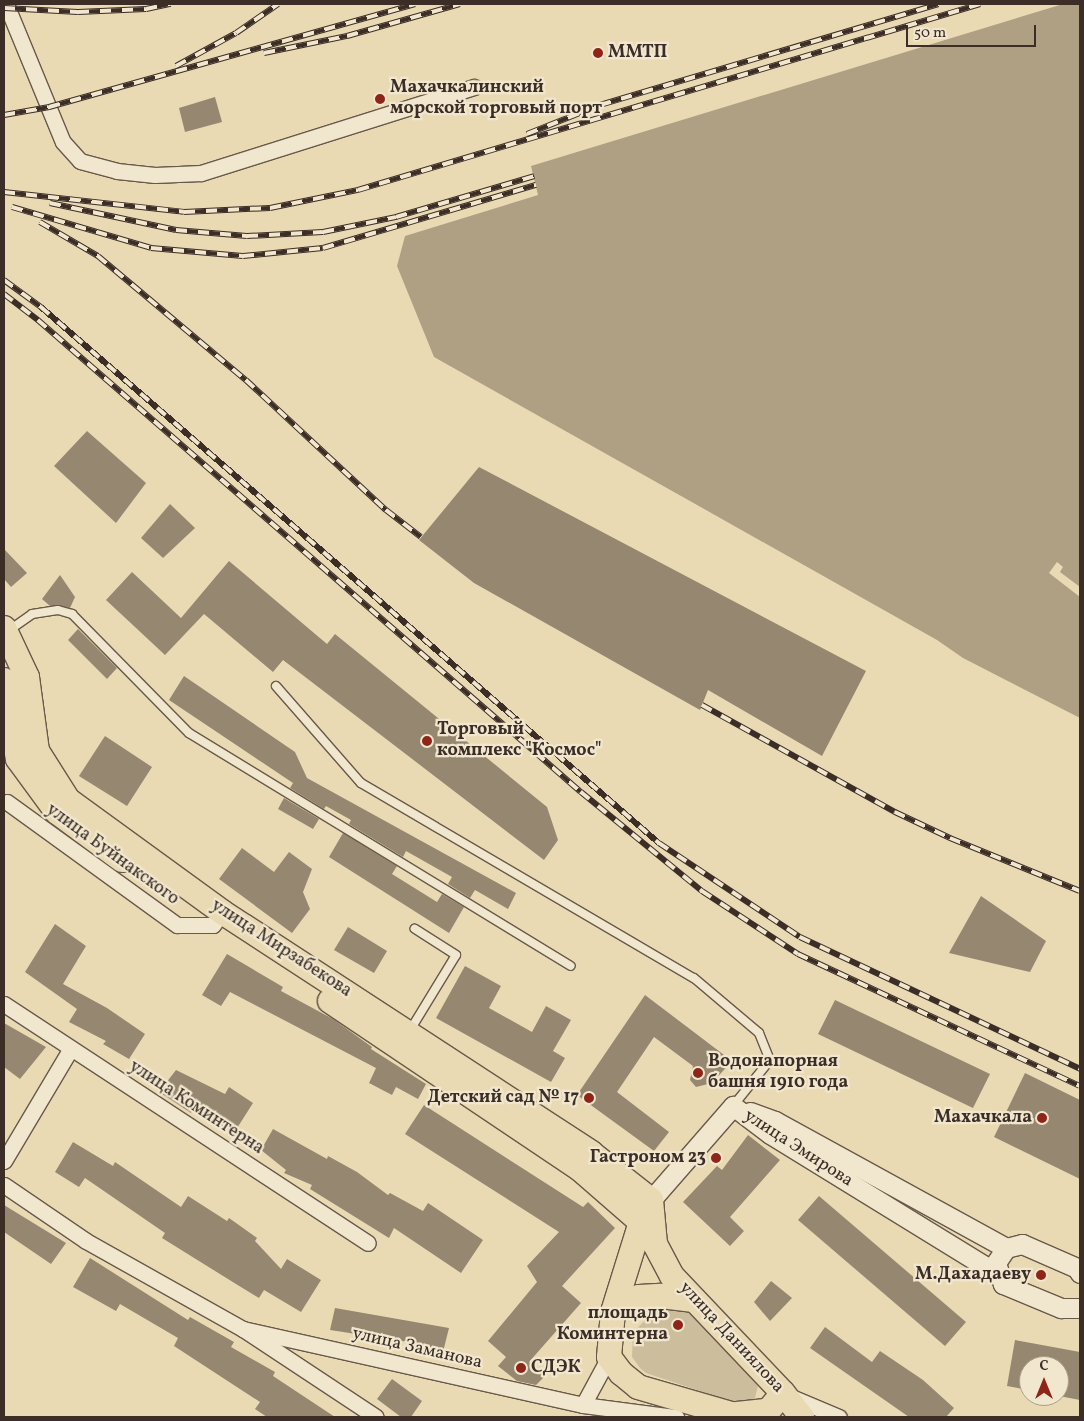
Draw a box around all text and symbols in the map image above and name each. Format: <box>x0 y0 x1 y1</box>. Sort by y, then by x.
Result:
scale bar <box>909 15 1039 47</box>
text: 50 m <box>914 23 946 44</box>
place label: ММТП <box>608 42 667 64</box>
marker: ММТП <box>592 47 604 59</box>
place label: Махачкалинский морской торговый порт <box>390 78 602 120</box>
marker: Махачкалинский морской торговый порт <box>374 93 386 105</box>
place label: Торговый комплекс "Космос" <box>437 720 602 762</box>
marker: Торговый комплекс "Космос" <box>421 735 433 747</box>
street label: улица Буйнакского <box>41 800 183 910</box>
street label: улица Мирзабекова <box>207 895 355 1003</box>
place label: Водонапорная башня 1910 года <box>708 1052 848 1094</box>
street label: улица Коминтерна <box>125 1056 267 1160</box>
marker: Водонапорная башня 1910 года <box>692 1067 704 1079</box>
place label: Детский сад № 17 <box>427 1087 579 1109</box>
marker: Детский сад № 17 <box>583 1092 595 1104</box>
street label: улица Эмирова <box>739 1106 857 1192</box>
place label: Махачкала <box>934 1107 1032 1129</box>
marker: Махачкала <box>1036 1112 1048 1124</box>
place label: Гастроном 23 <box>590 1147 706 1169</box>
marker: Гастроном 23 <box>710 1152 722 1164</box>
place label: М.Дахадаеву <box>915 1264 1031 1286</box>
marker: М.Дахадаеву <box>1035 1269 1047 1281</box>
street label: улица Даниялова <box>674 1278 788 1398</box>
place label: площадь Коминтерна <box>557 1304 668 1346</box>
marker: площадь Коминтерна <box>672 1319 684 1331</box>
street label: улица Заманова <box>350 1324 484 1374</box>
north arrow <box>1019 1356 1069 1406</box>
place label: СДЭК <box>531 1357 581 1379</box>
text: С <box>1039 1357 1049 1376</box>
marker: СДЭК <box>515 1362 527 1374</box>

